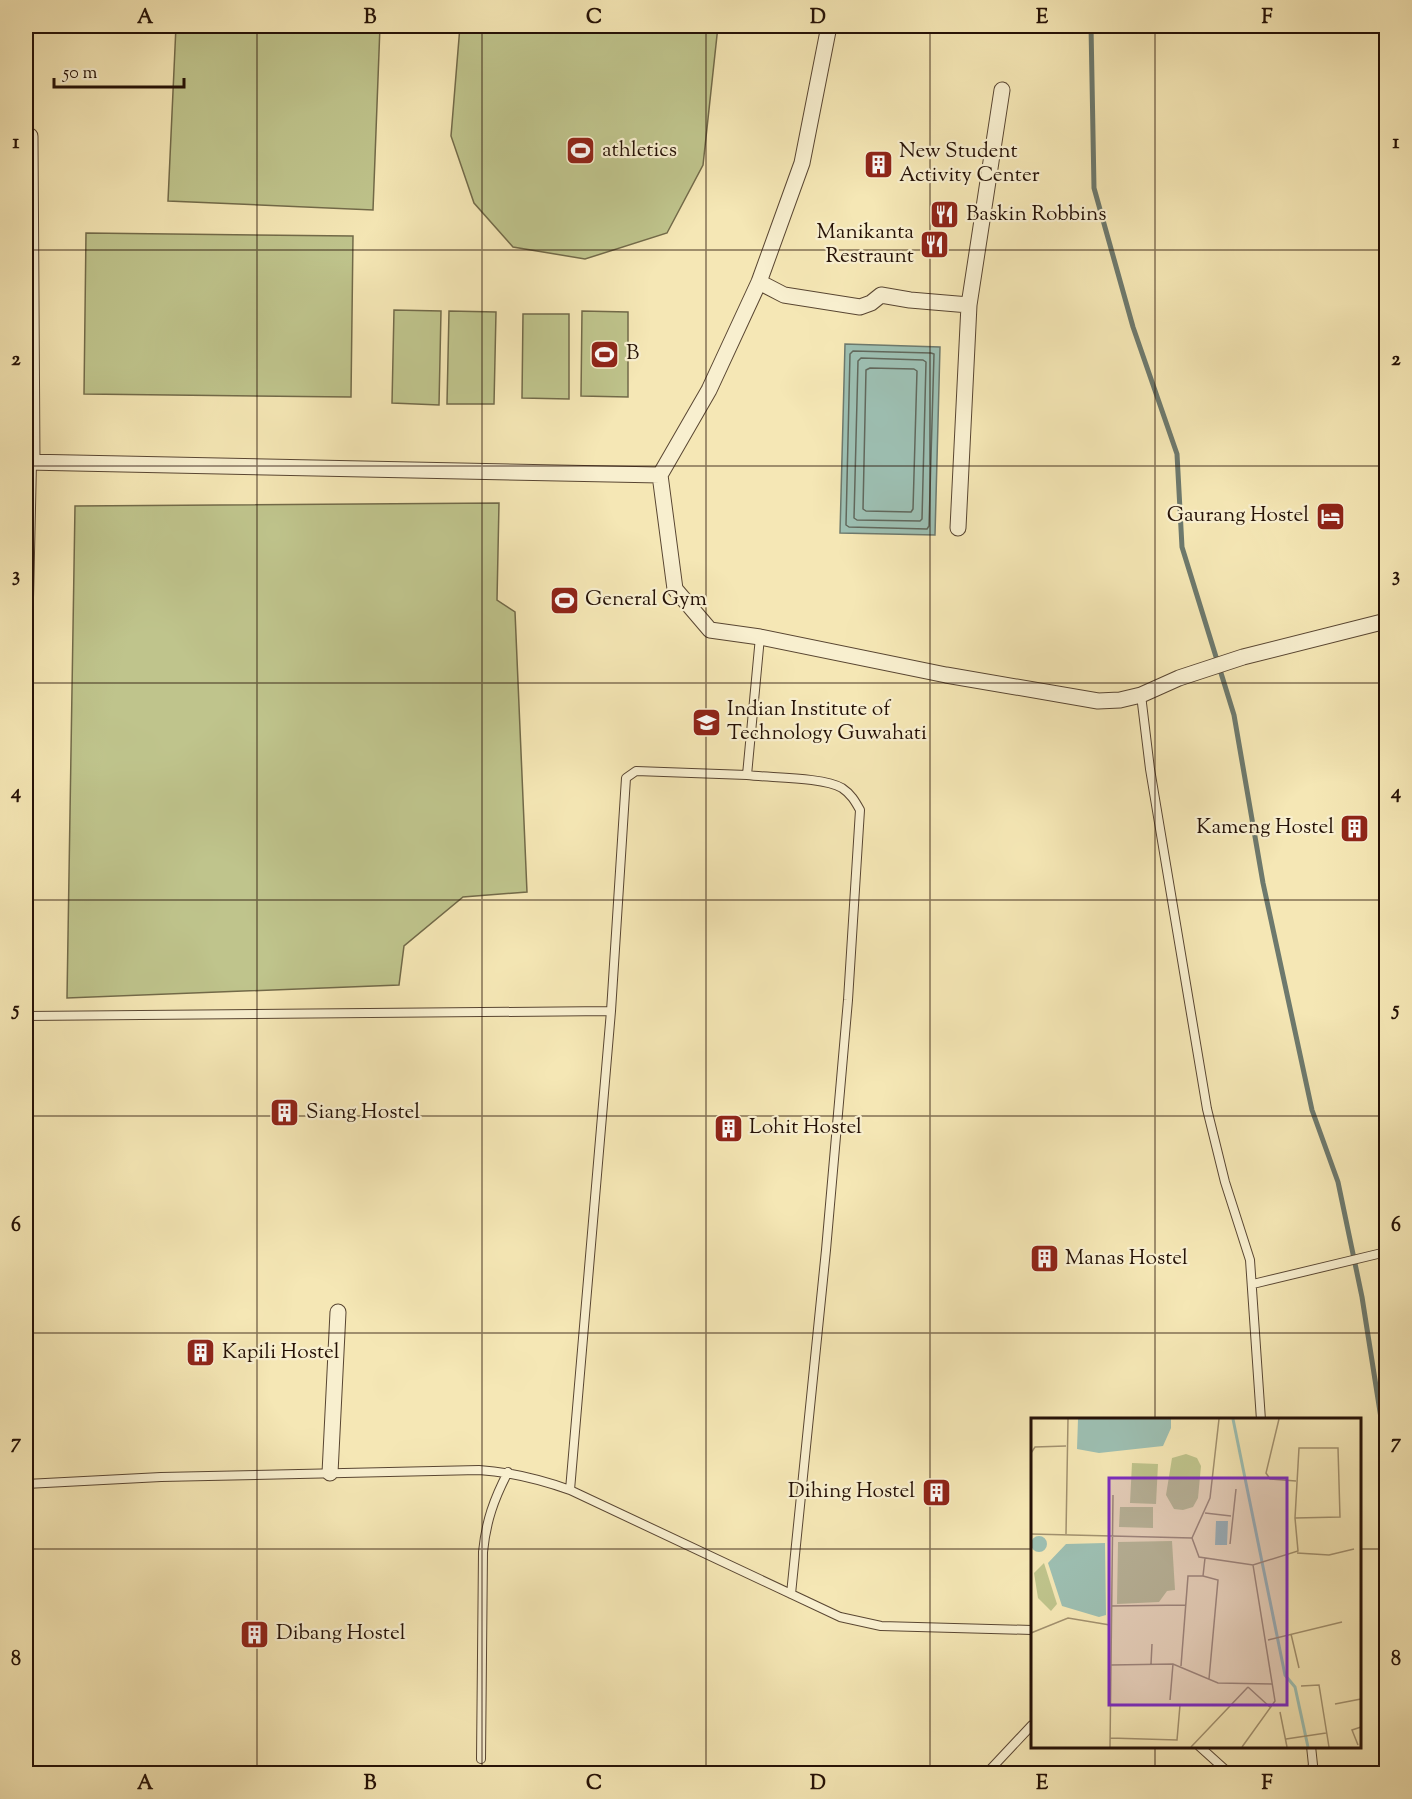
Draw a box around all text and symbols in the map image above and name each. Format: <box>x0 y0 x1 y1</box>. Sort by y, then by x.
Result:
text: A <box>137 4 154 33</box>
text: B <box>364 4 377 33</box>
text: C <box>586 4 602 33</box>
text: D <box>810 4 826 33</box>
text: E <box>1036 4 1049 33</box>
text: F <box>1261 4 1273 33</box>
scale bar <box>54 51 184 89</box>
text: 50 m <box>62 61 98 87</box>
text: 1 <box>13 129 20 158</box>
text: 1 <box>1393 129 1400 158</box>
sports icon: athletics <box>565 135 597 167</box>
place label: athletics <box>602 136 677 166</box>
place label: New Student Activity Center <box>899 137 1040 191</box>
building icon: New Student Activity Center <box>862 148 894 180</box>
restaurant icon: Baskin Robbins <box>929 199 961 231</box>
place label: Baskin Robbins <box>966 200 1107 230</box>
place label: Manikanta Restraunt <box>816 218 914 272</box>
restaurant icon: Manikanta Restraunt <box>919 229 951 261</box>
sports icon: B <box>589 338 621 370</box>
place label: B <box>626 339 639 369</box>
text: 2 <box>11 346 21 375</box>
text: 2 <box>1391 346 1401 375</box>
hotel icon: Gaurang Hostel <box>1314 500 1346 532</box>
place label: Gaurang Hostel <box>1167 501 1309 531</box>
text: 3 <box>12 562 20 591</box>
text: 3 <box>1392 562 1400 591</box>
sports icon: General Gym <box>548 584 580 616</box>
place label: General Gym <box>585 585 707 615</box>
place label: Indian Institute of Technology Guwahati <box>727 695 927 749</box>
school or university icon: Indian Institute of Technology Guwahati <box>690 706 722 738</box>
text: 4 <box>10 779 21 808</box>
text: 4 <box>1390 779 1401 808</box>
building icon: Kameng Hostel <box>1339 812 1371 844</box>
place label: Kameng Hostel <box>1196 813 1334 843</box>
text: 5 <box>11 996 20 1025</box>
text: 5 <box>1391 996 1400 1025</box>
building icon: Siang Hostel <box>269 1097 301 1129</box>
place label: Siang Hostel <box>306 1098 420 1128</box>
building icon: Lohit Hostel <box>712 1112 744 1144</box>
place label: Lohit Hostel <box>749 1113 862 1143</box>
text: 6 <box>11 1212 21 1241</box>
text: 6 <box>1391 1212 1401 1241</box>
building icon: Manas Hostel <box>1028 1243 1060 1275</box>
place label: Manas Hostel <box>1065 1244 1188 1274</box>
building icon: Kapili Hostel <box>185 1337 217 1369</box>
place label: Kapili Hostel <box>222 1338 340 1368</box>
inset map <box>1031 1418 1361 1748</box>
text: 7 <box>11 1429 22 1458</box>
text: 7 <box>1391 1429 1402 1458</box>
building icon: Dihing Hostel <box>920 1476 952 1508</box>
place label: Dihing Hostel <box>788 1477 915 1507</box>
building icon: Dibang Hostel <box>239 1618 271 1650</box>
place label: Dibang Hostel <box>276 1619 406 1649</box>
text: 8 <box>11 1646 21 1675</box>
text: 8 <box>1391 1646 1401 1675</box>
text: A <box>137 1770 154 1799</box>
text: B <box>364 1770 377 1799</box>
text: C <box>586 1770 602 1799</box>
text: D <box>810 1770 826 1799</box>
text: E <box>1036 1770 1049 1799</box>
text: F <box>1261 1770 1273 1799</box>

